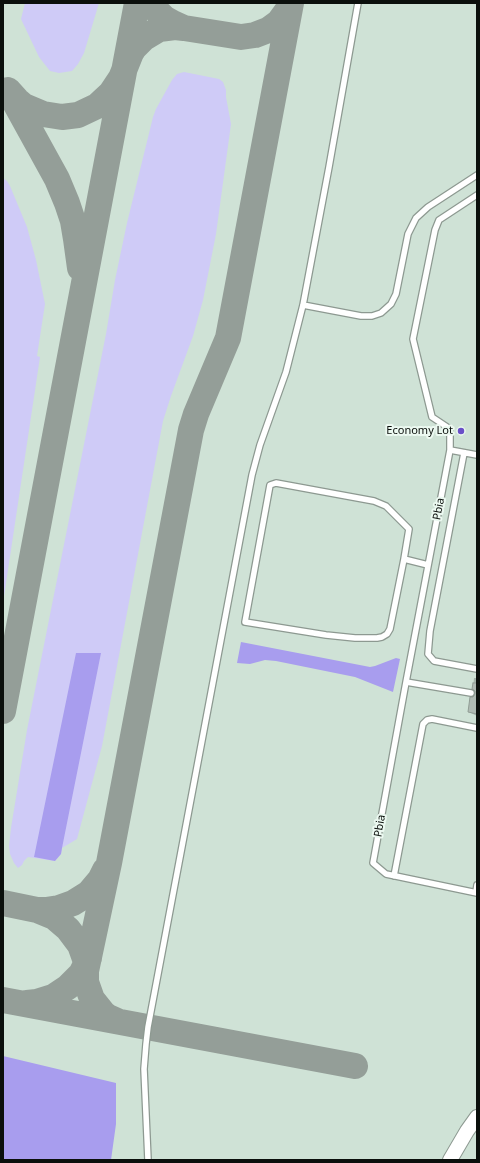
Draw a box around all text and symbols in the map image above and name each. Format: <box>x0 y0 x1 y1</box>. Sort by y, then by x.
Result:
place label: Economy Lot <box>386 424 453 438</box>
marker: Economy Lot <box>456 426 466 436</box>
street label: Pbia <box>430 497 448 521</box>
street label: Pbia <box>372 814 388 838</box>

